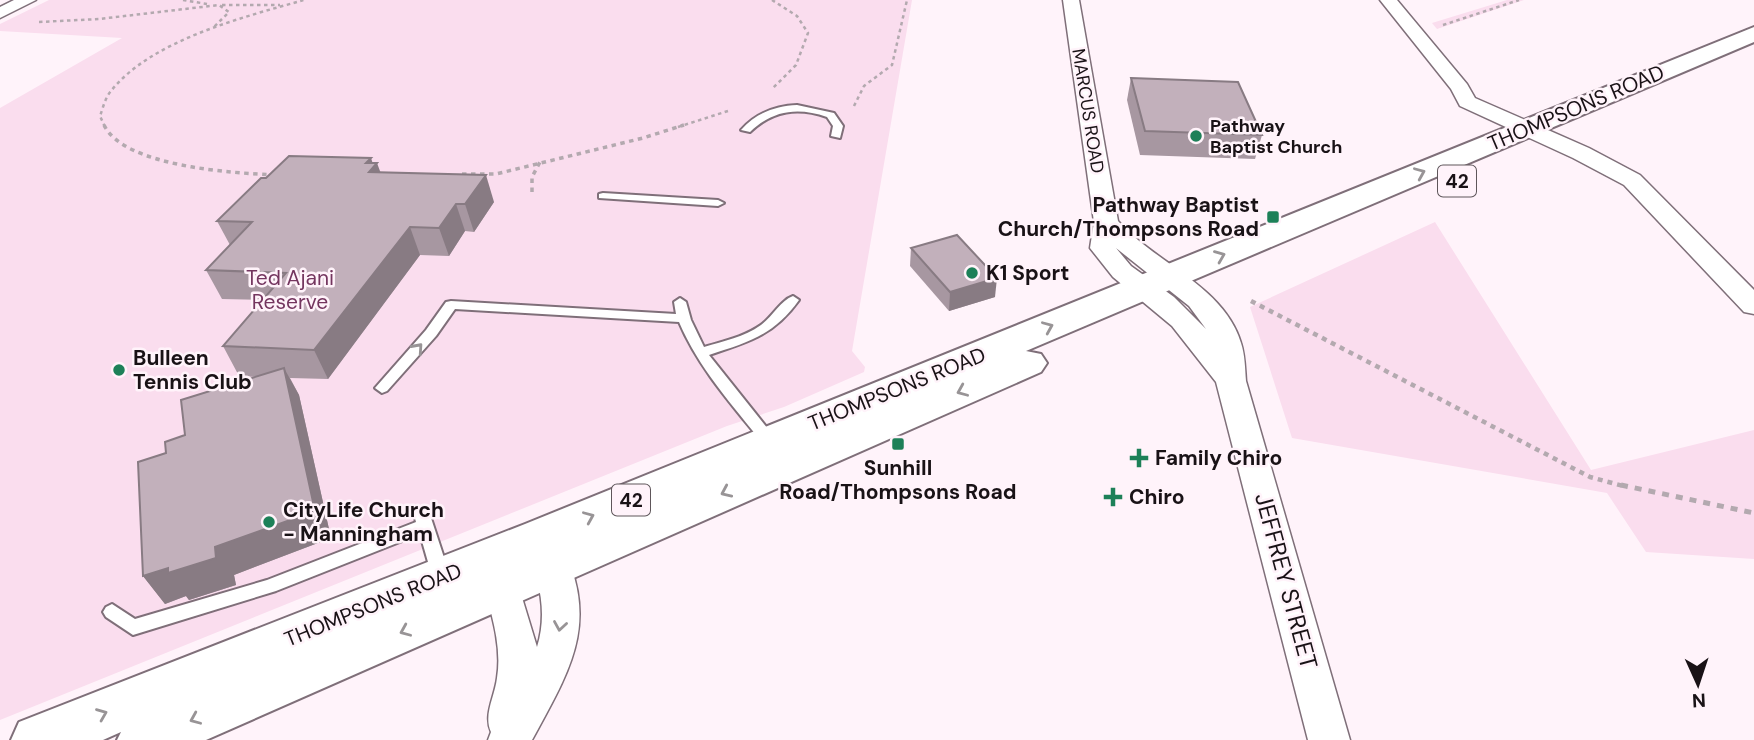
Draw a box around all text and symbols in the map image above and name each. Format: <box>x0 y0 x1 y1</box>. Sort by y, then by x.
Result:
street label: MARCUS ROAD <box>1066 47 1110 175</box>
street label: THOMPSONS ROAD <box>1484 58 1668 158</box>
place label: Pathway Baptist Church <box>1210 114 1342 159</box>
marker: Pathway Baptist Church <box>1188 128 1204 144</box>
road number: 42 <box>1438 166 1476 196</box>
one-way arrow <box>1413 167 1425 181</box>
place label: Pathway Baptist Church/Thompsons Road <box>998 191 1259 243</box>
marker: Pathway Baptist Church/Thompsons Road <box>1265 209 1281 225</box>
one-way arrow <box>1213 250 1225 264</box>
place label: K1 Sport <box>986 259 1069 287</box>
park label: Ted Ajani Reserve <box>246 264 334 316</box>
marker: K1 Sport <box>964 265 980 281</box>
one-way arrow <box>1041 321 1053 335</box>
street label: THOMPSONS ROAD <box>804 341 990 437</box>
one-way arrow <box>409 343 422 356</box>
place label: Bulleen Tennis Club <box>133 344 252 396</box>
marker: Bulleen Tennis Club <box>111 362 127 378</box>
one-way arrow <box>957 383 970 397</box>
marker: Sunhill Road/Thompsons Road <box>890 436 906 452</box>
place label: Family Chiro <box>1155 444 1282 472</box>
marker: Family Chiro <box>1129 448 1149 468</box>
place label: Sunhill Road/Thompsons Road <box>779 454 1017 506</box>
place label: Chiro <box>1129 483 1184 511</box>
one-way arrow <box>721 484 733 498</box>
road number: 42 <box>612 485 650 516</box>
marker: Chiro <box>1103 487 1123 507</box>
street label: JEFFREY STREET <box>1248 489 1325 672</box>
place label: CityLife Church - Manningham <box>283 496 444 548</box>
one-way arrow <box>582 512 594 526</box>
marker: CityLife Church - Manningham <box>261 514 277 530</box>
street label: THOMPSONS ROAD <box>280 557 466 653</box>
one-way arrow <box>553 621 568 632</box>
one-way arrow <box>399 622 411 636</box>
north arrow <box>1663 649 1733 719</box>
text: N <box>1691 688 1706 713</box>
one-way arrow <box>96 709 108 723</box>
one-way arrow <box>190 711 202 725</box>

